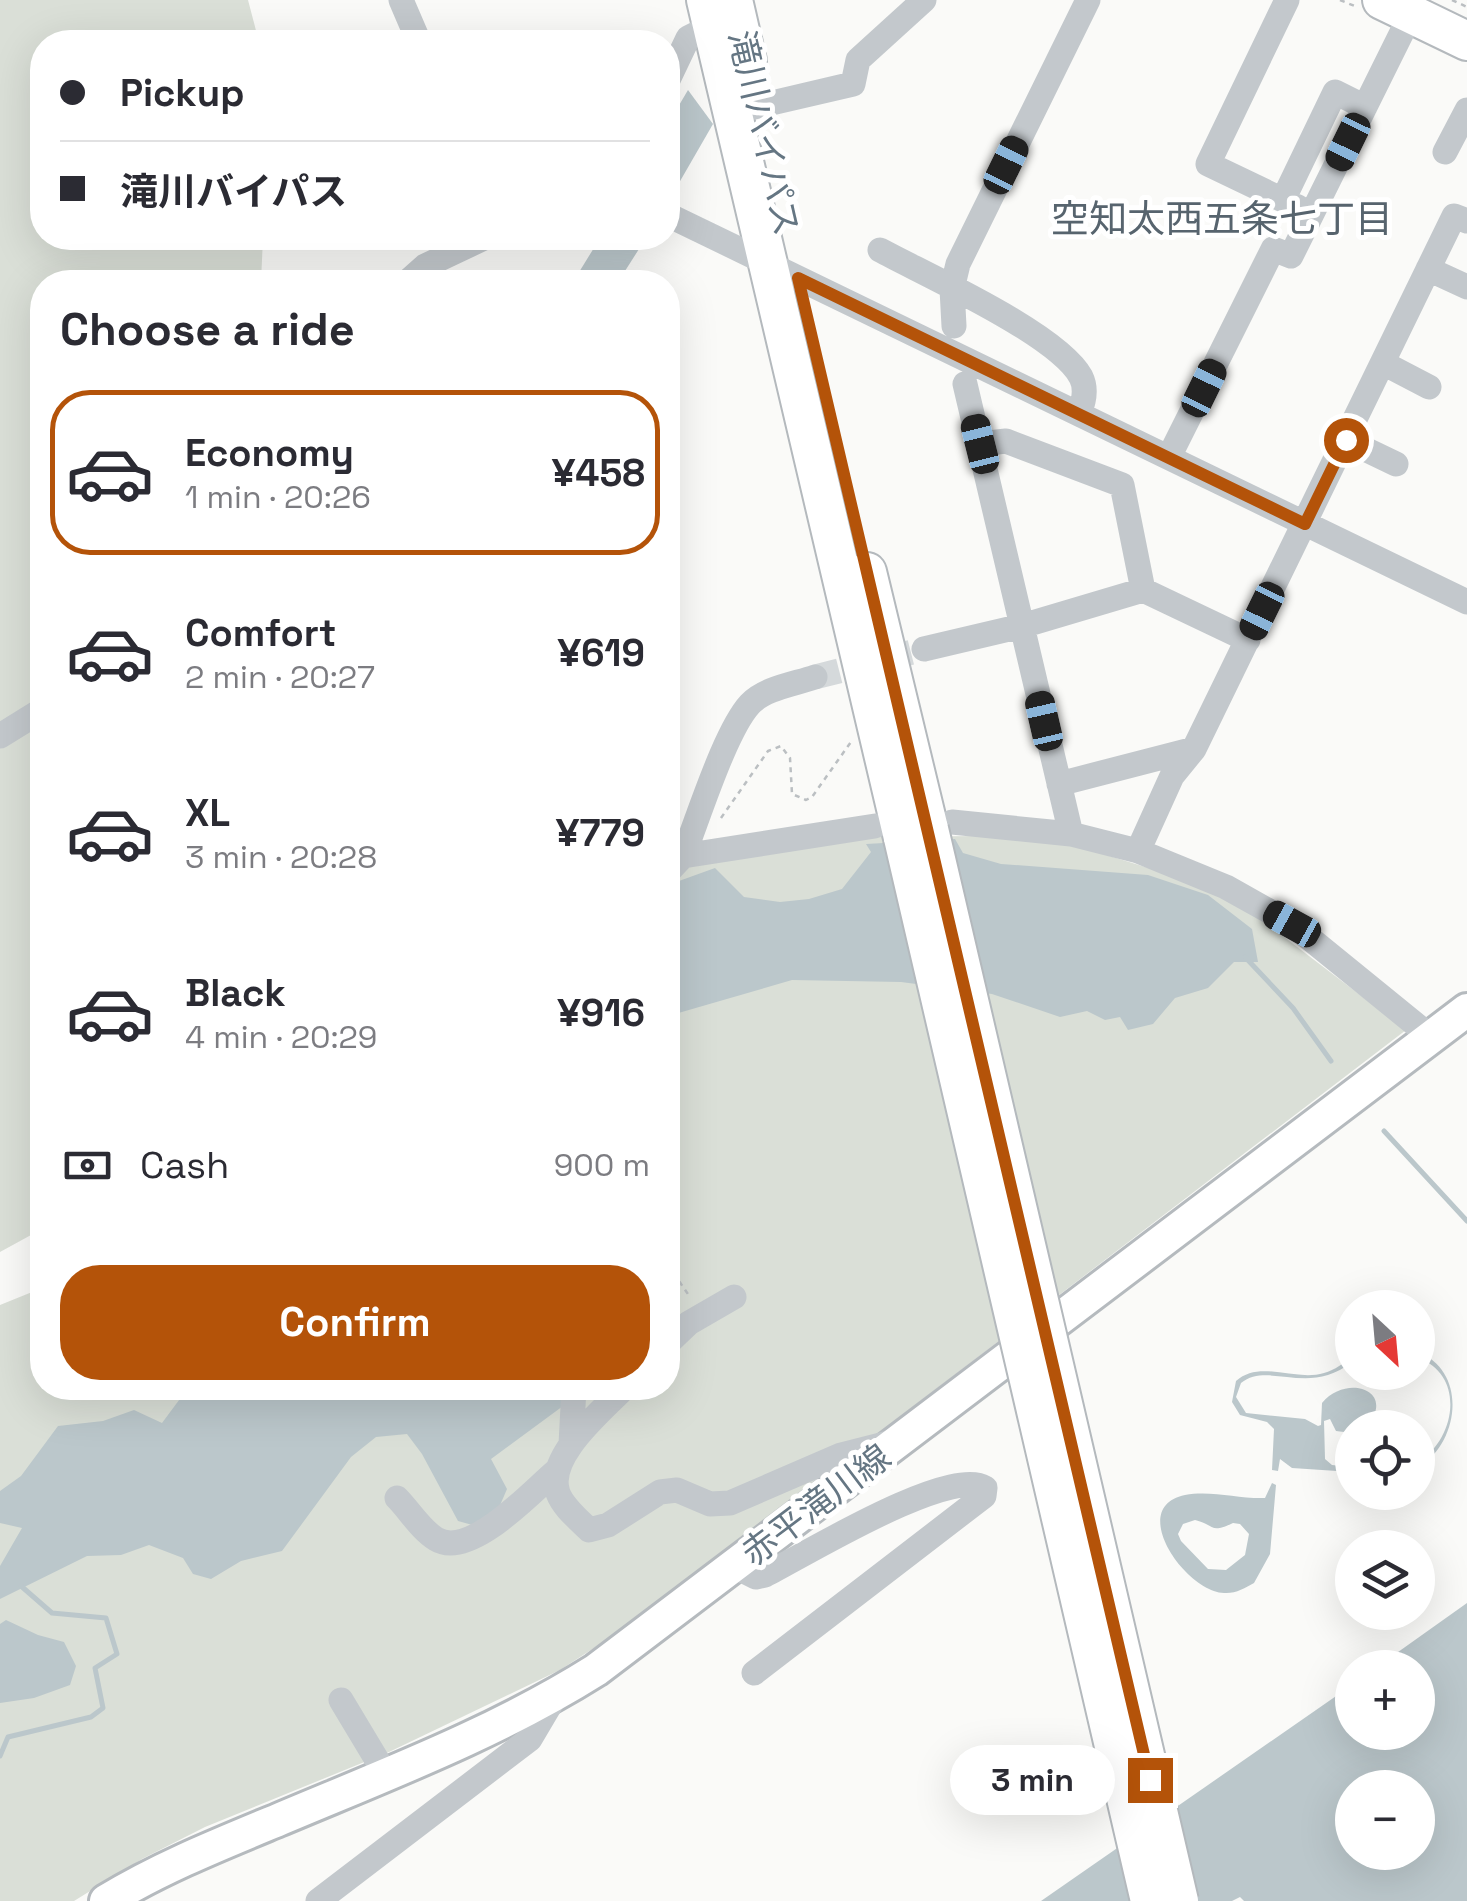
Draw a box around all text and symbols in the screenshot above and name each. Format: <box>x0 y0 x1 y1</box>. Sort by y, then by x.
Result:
street label: 滝川バイパス <box>719 26 809 240</box>
text: Pickup <box>120 69 244 117</box>
car <box>1321 108 1375 176</box>
car <box>979 131 1033 199</box>
text: 滝川バイパス <box>120 168 347 216</box>
district label: 空知太西五条七丁目 <box>1051 195 1393 243</box>
text: Choose a ride <box>60 301 355 358</box>
car <box>1177 354 1231 422</box>
car <box>958 411 1002 477</box>
route start <box>1324 418 1369 463</box>
icon: car <box>65 428 155 518</box>
text: Economy <box>185 429 354 477</box>
text: ¥458 <box>552 449 645 497</box>
text: 1 min · 20:26 <box>185 477 371 517</box>
car <box>1235 577 1289 645</box>
icon: car <box>65 608 155 698</box>
text: Comfort <box>185 609 336 657</box>
text: ¥619 <box>557 629 645 677</box>
text: 2 min · 20:27 <box>185 657 375 697</box>
car <box>1023 688 1065 754</box>
icon: car <box>65 788 155 878</box>
text: XL <box>185 789 230 837</box>
text: ¥779 <box>556 809 645 857</box>
text: 3 min · 20:28 <box>185 837 377 877</box>
car <box>1258 896 1326 952</box>
icon: car <box>65 968 155 1058</box>
text: Black <box>185 969 286 1017</box>
text: ¥916 <box>557 989 645 1037</box>
text: 4 min · 20:29 <box>185 1017 377 1057</box>
icon: cash <box>60 1138 115 1193</box>
text: Cash <box>140 1141 229 1189</box>
text: 900 m <box>554 1145 650 1185</box>
button: Confirm <box>60 1265 650 1380</box>
north arrow <box>1335 1290 1435 1390</box>
map controls <box>1335 1290 1435 1870</box>
button: locate <box>1335 1410 1435 1510</box>
street label: 赤平滝川線 <box>733 1435 899 1575</box>
button: layers <box>1335 1530 1435 1630</box>
button: + <box>1335 1650 1435 1750</box>
callout: 3 min <box>950 1745 1115 1815</box>
route end <box>1128 1758 1173 1803</box>
text: 3 min <box>991 1760 1074 1800</box>
button: − <box>1335 1770 1435 1870</box>

